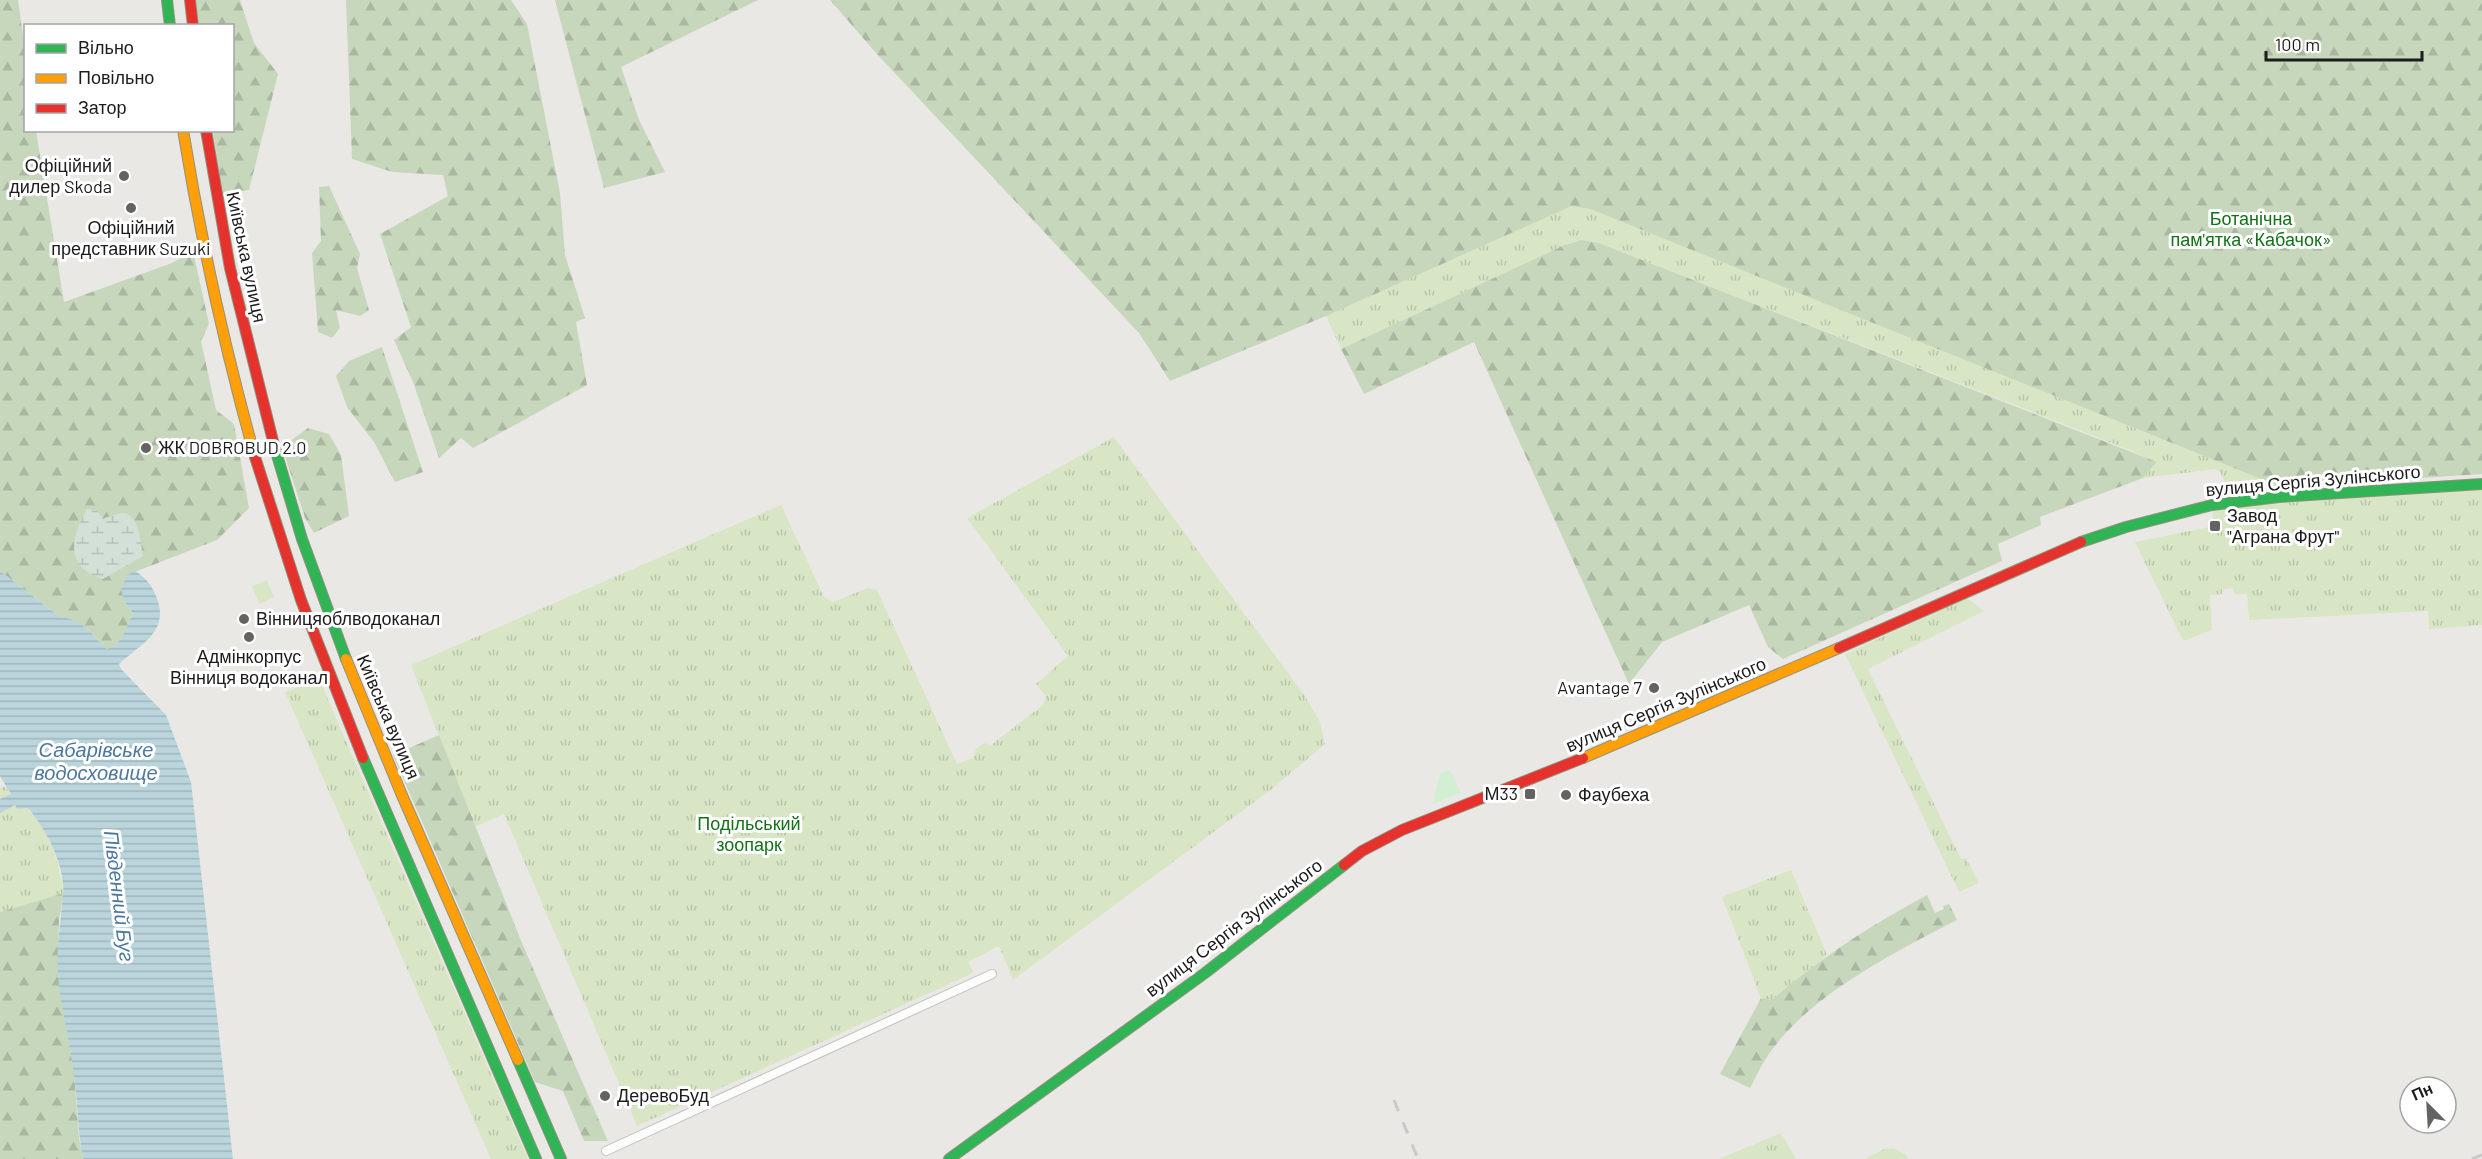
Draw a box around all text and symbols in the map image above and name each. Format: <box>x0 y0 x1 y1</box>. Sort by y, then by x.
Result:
legend <box>24 24 234 132</box>
scale bar <box>2266 24 2422 62</box>
text: 100 m <box>2275 33 2320 55</box>
text: Вільно <box>78 36 134 58</box>
text: Повільно <box>78 66 154 88</box>
text: Затор <box>78 96 127 118</box>
place label: Офіційний дилер Skoda <box>9 154 112 197</box>
marker: Офіційний дилер Skoda <box>117 169 131 183</box>
street label: Київська вулиця <box>222 189 272 324</box>
marker: Офіційний представник Suzuki <box>124 201 138 215</box>
park label: Ботанічна пам'ятка «Кабачок» <box>2170 207 2332 250</box>
place label: Офіційний представник Suzuki <box>51 216 211 259</box>
place label: ЖК DOBROBUD 2.0 <box>158 436 306 458</box>
marker: ЖК DOBROBUD 2.0 <box>139 441 153 455</box>
street label: вулиця Сергія Зулінського <box>2205 460 2421 500</box>
place label: Завод "Аграна Фрут" <box>2227 504 2340 547</box>
marker: Завод "Аграна Фрут" <box>2208 519 2222 533</box>
place label: Вінницяоблводоканал <box>256 607 440 629</box>
marker: Вінницяоблводоканал <box>237 612 251 626</box>
marker: Адмінкорпус Вінниця водоканал <box>242 630 256 644</box>
place label: Адмінкорпус Вінниця водоканал <box>170 645 328 688</box>
street label: Київська вулиця <box>353 651 425 782</box>
street label: вулиця Сергія Зулінського <box>1562 652 1769 756</box>
place label: Avantage 7 <box>1557 676 1642 698</box>
marker: Avantage 7 <box>1647 681 1661 695</box>
water label: Сабарівське водосховище <box>34 737 158 784</box>
place label: М33 <box>1484 782 1518 804</box>
place label: Фаубеха <box>1578 783 1650 805</box>
marker: М33 <box>1523 787 1537 801</box>
marker: Фаубеха <box>1559 788 1573 802</box>
park label: Подільський зоопарк <box>697 812 801 855</box>
water label: Південний Буг <box>100 829 140 963</box>
street label: вулиця Сергія Зулінського <box>1141 854 1326 1001</box>
north arrow <box>2398 1075 2458 1135</box>
text: Пн <box>2408 1078 2435 1104</box>
place label: ДеревоБуд <box>617 1084 709 1106</box>
marker: ДеревоБуд <box>598 1089 612 1103</box>

